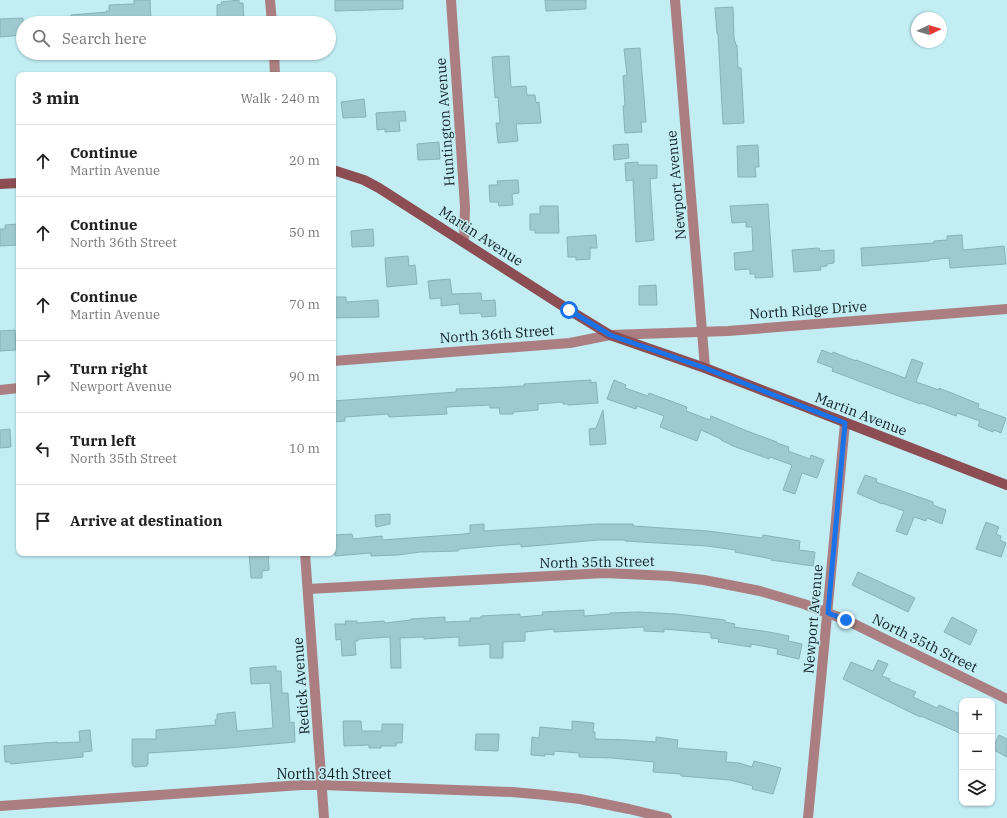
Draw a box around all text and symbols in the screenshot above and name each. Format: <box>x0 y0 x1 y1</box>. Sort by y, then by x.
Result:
north arrow <box>911 12 947 48</box>
search box <box>16 16 336 60</box>
icon: search <box>30 27 52 49</box>
text: Search here <box>62 29 147 48</box>
street label: Huntington Avenue <box>432 57 458 187</box>
text: 3 min <box>32 87 80 109</box>
text: Walk · 240 m <box>241 90 320 107</box>
street label: Newport Avenue <box>662 130 690 240</box>
text: Continue <box>70 143 137 162</box>
icon: ahead <box>32 150 54 172</box>
text: 20 m <box>289 152 320 169</box>
text: Martin Avenue <box>70 162 160 179</box>
street label: Martin Avenue <box>435 202 527 270</box>
text: Continue <box>70 215 137 234</box>
icon: ahead <box>32 222 54 244</box>
text: 50 m <box>289 224 320 241</box>
text: North 36th Street <box>70 234 177 251</box>
text: Continue <box>70 287 137 306</box>
icon: ahead <box>32 294 54 316</box>
text: 70 m <box>289 296 320 313</box>
street label: North Ridge Drive <box>749 297 867 323</box>
route start <box>560 301 578 319</box>
text: Martin Avenue <box>70 306 160 323</box>
street label: North 36th Street <box>439 321 555 347</box>
text: Turn right <box>70 359 148 378</box>
icon: right <box>32 366 54 388</box>
text: 90 m <box>289 368 320 385</box>
text: Newport Avenue <box>70 378 172 395</box>
street label: Martin Avenue <box>813 388 909 440</box>
text: Turn left <box>70 431 136 450</box>
icon: left <box>32 438 54 460</box>
text: 10 m <box>289 440 320 457</box>
text: North 35th Street <box>70 450 177 467</box>
icon: arrive <box>32 510 54 532</box>
text: Arrive at destination <box>70 511 222 530</box>
street label: North 35th Street <box>539 552 655 572</box>
street label: Newport Avenue <box>799 564 827 674</box>
street label: North 35th Street <box>869 610 981 676</box>
route end <box>837 611 855 629</box>
street label: Redick Avenue <box>289 637 313 735</box>
map controls <box>959 698 995 806</box>
button: + <box>959 698 995 734</box>
button: − <box>959 734 995 770</box>
street label: North 34th Street <box>276 765 392 783</box>
button: layers <box>959 770 995 806</box>

